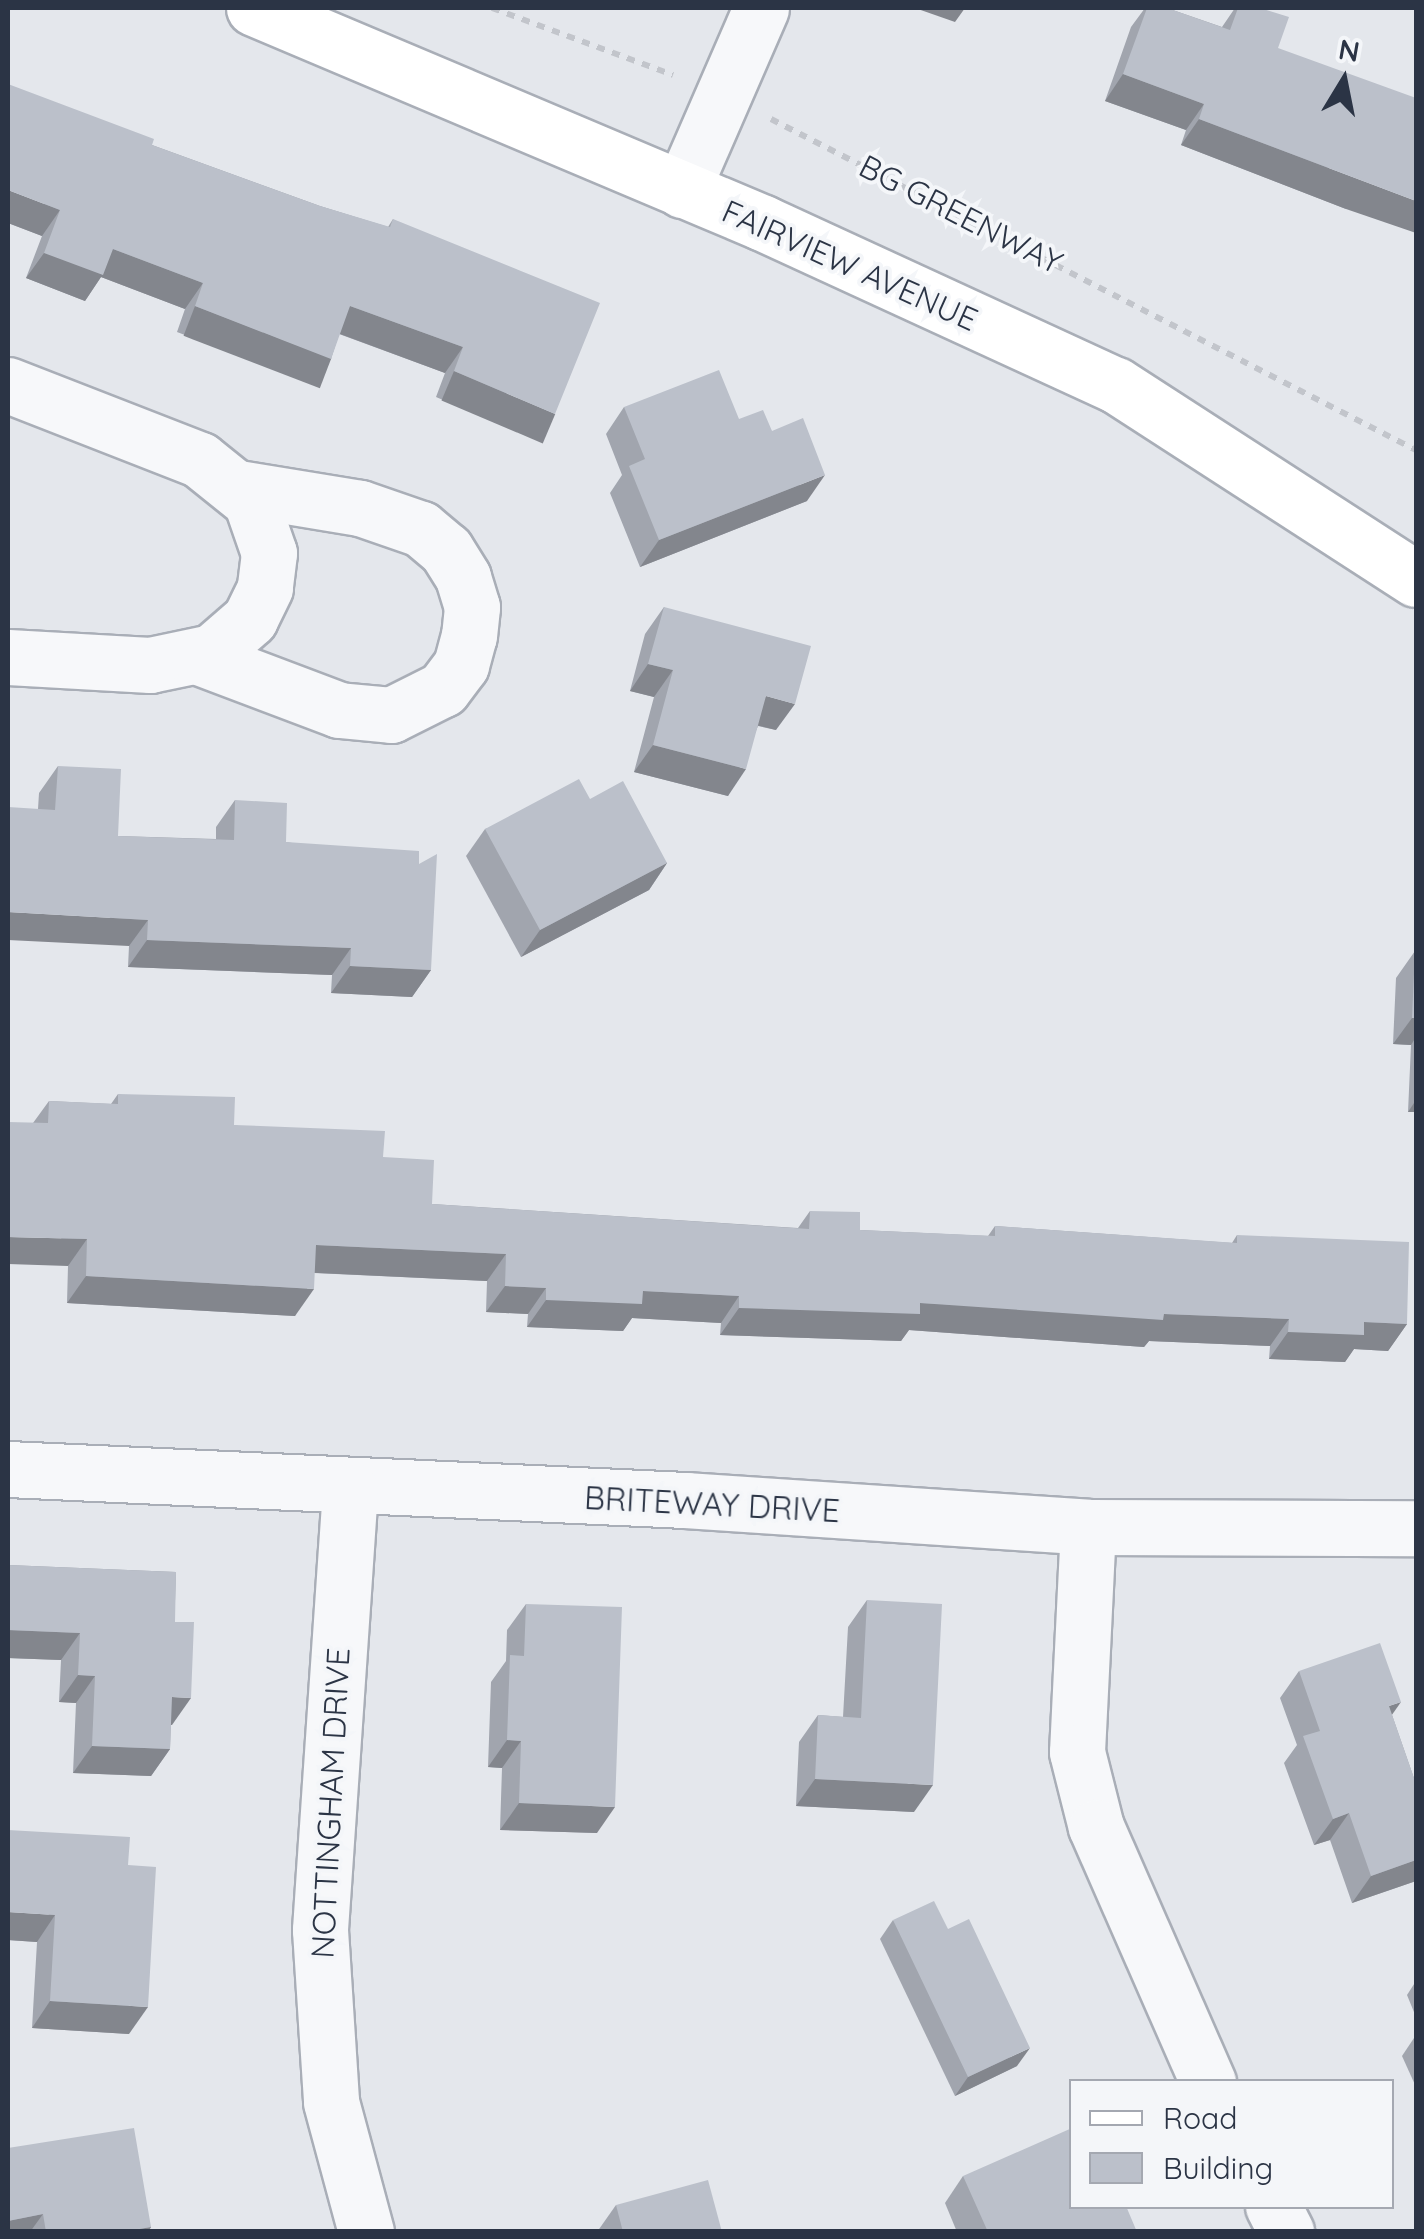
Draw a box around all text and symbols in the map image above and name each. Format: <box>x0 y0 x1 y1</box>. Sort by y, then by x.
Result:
north arrow <box>1294 30 1394 130</box>
text: N <box>1336 31 1362 69</box>
street label: BG GREENWAY <box>853 146 1069 282</box>
street label: FAIRVIEW AVENUE <box>716 191 984 339</box>
street label: BRITEWAY DRIVE <box>583 1478 841 1530</box>
street label: NOTTINGHAM DRIVE <box>303 1647 357 1959</box>
legend <box>1069 2079 1394 2209</box>
text: Road <box>1163 2099 1237 2137</box>
text: Building <box>1163 2149 1273 2187</box>

